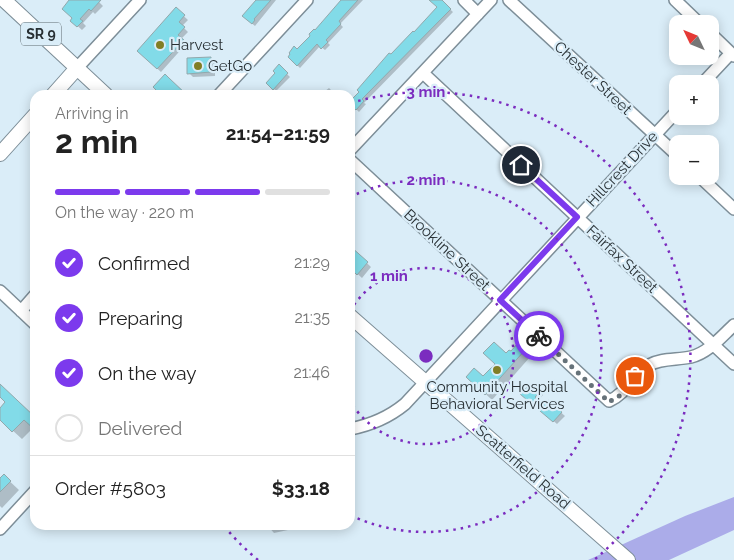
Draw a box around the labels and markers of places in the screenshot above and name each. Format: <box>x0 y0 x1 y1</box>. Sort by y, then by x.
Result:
place label: Harvest <box>170 36 223 54</box>
marker: Harvest <box>154 39 166 51</box>
place label: GetGo <box>208 57 252 75</box>
marker: GetGo <box>192 60 204 72</box>
pin <box>500 144 542 186</box>
centre of rings <box>417 347 435 365</box>
pin <box>614 355 656 397</box>
marker: Community Hospital Behavioral Services <box>491 364 503 376</box>
place label: Community Hospital Behavioral Services <box>426 378 569 413</box>

